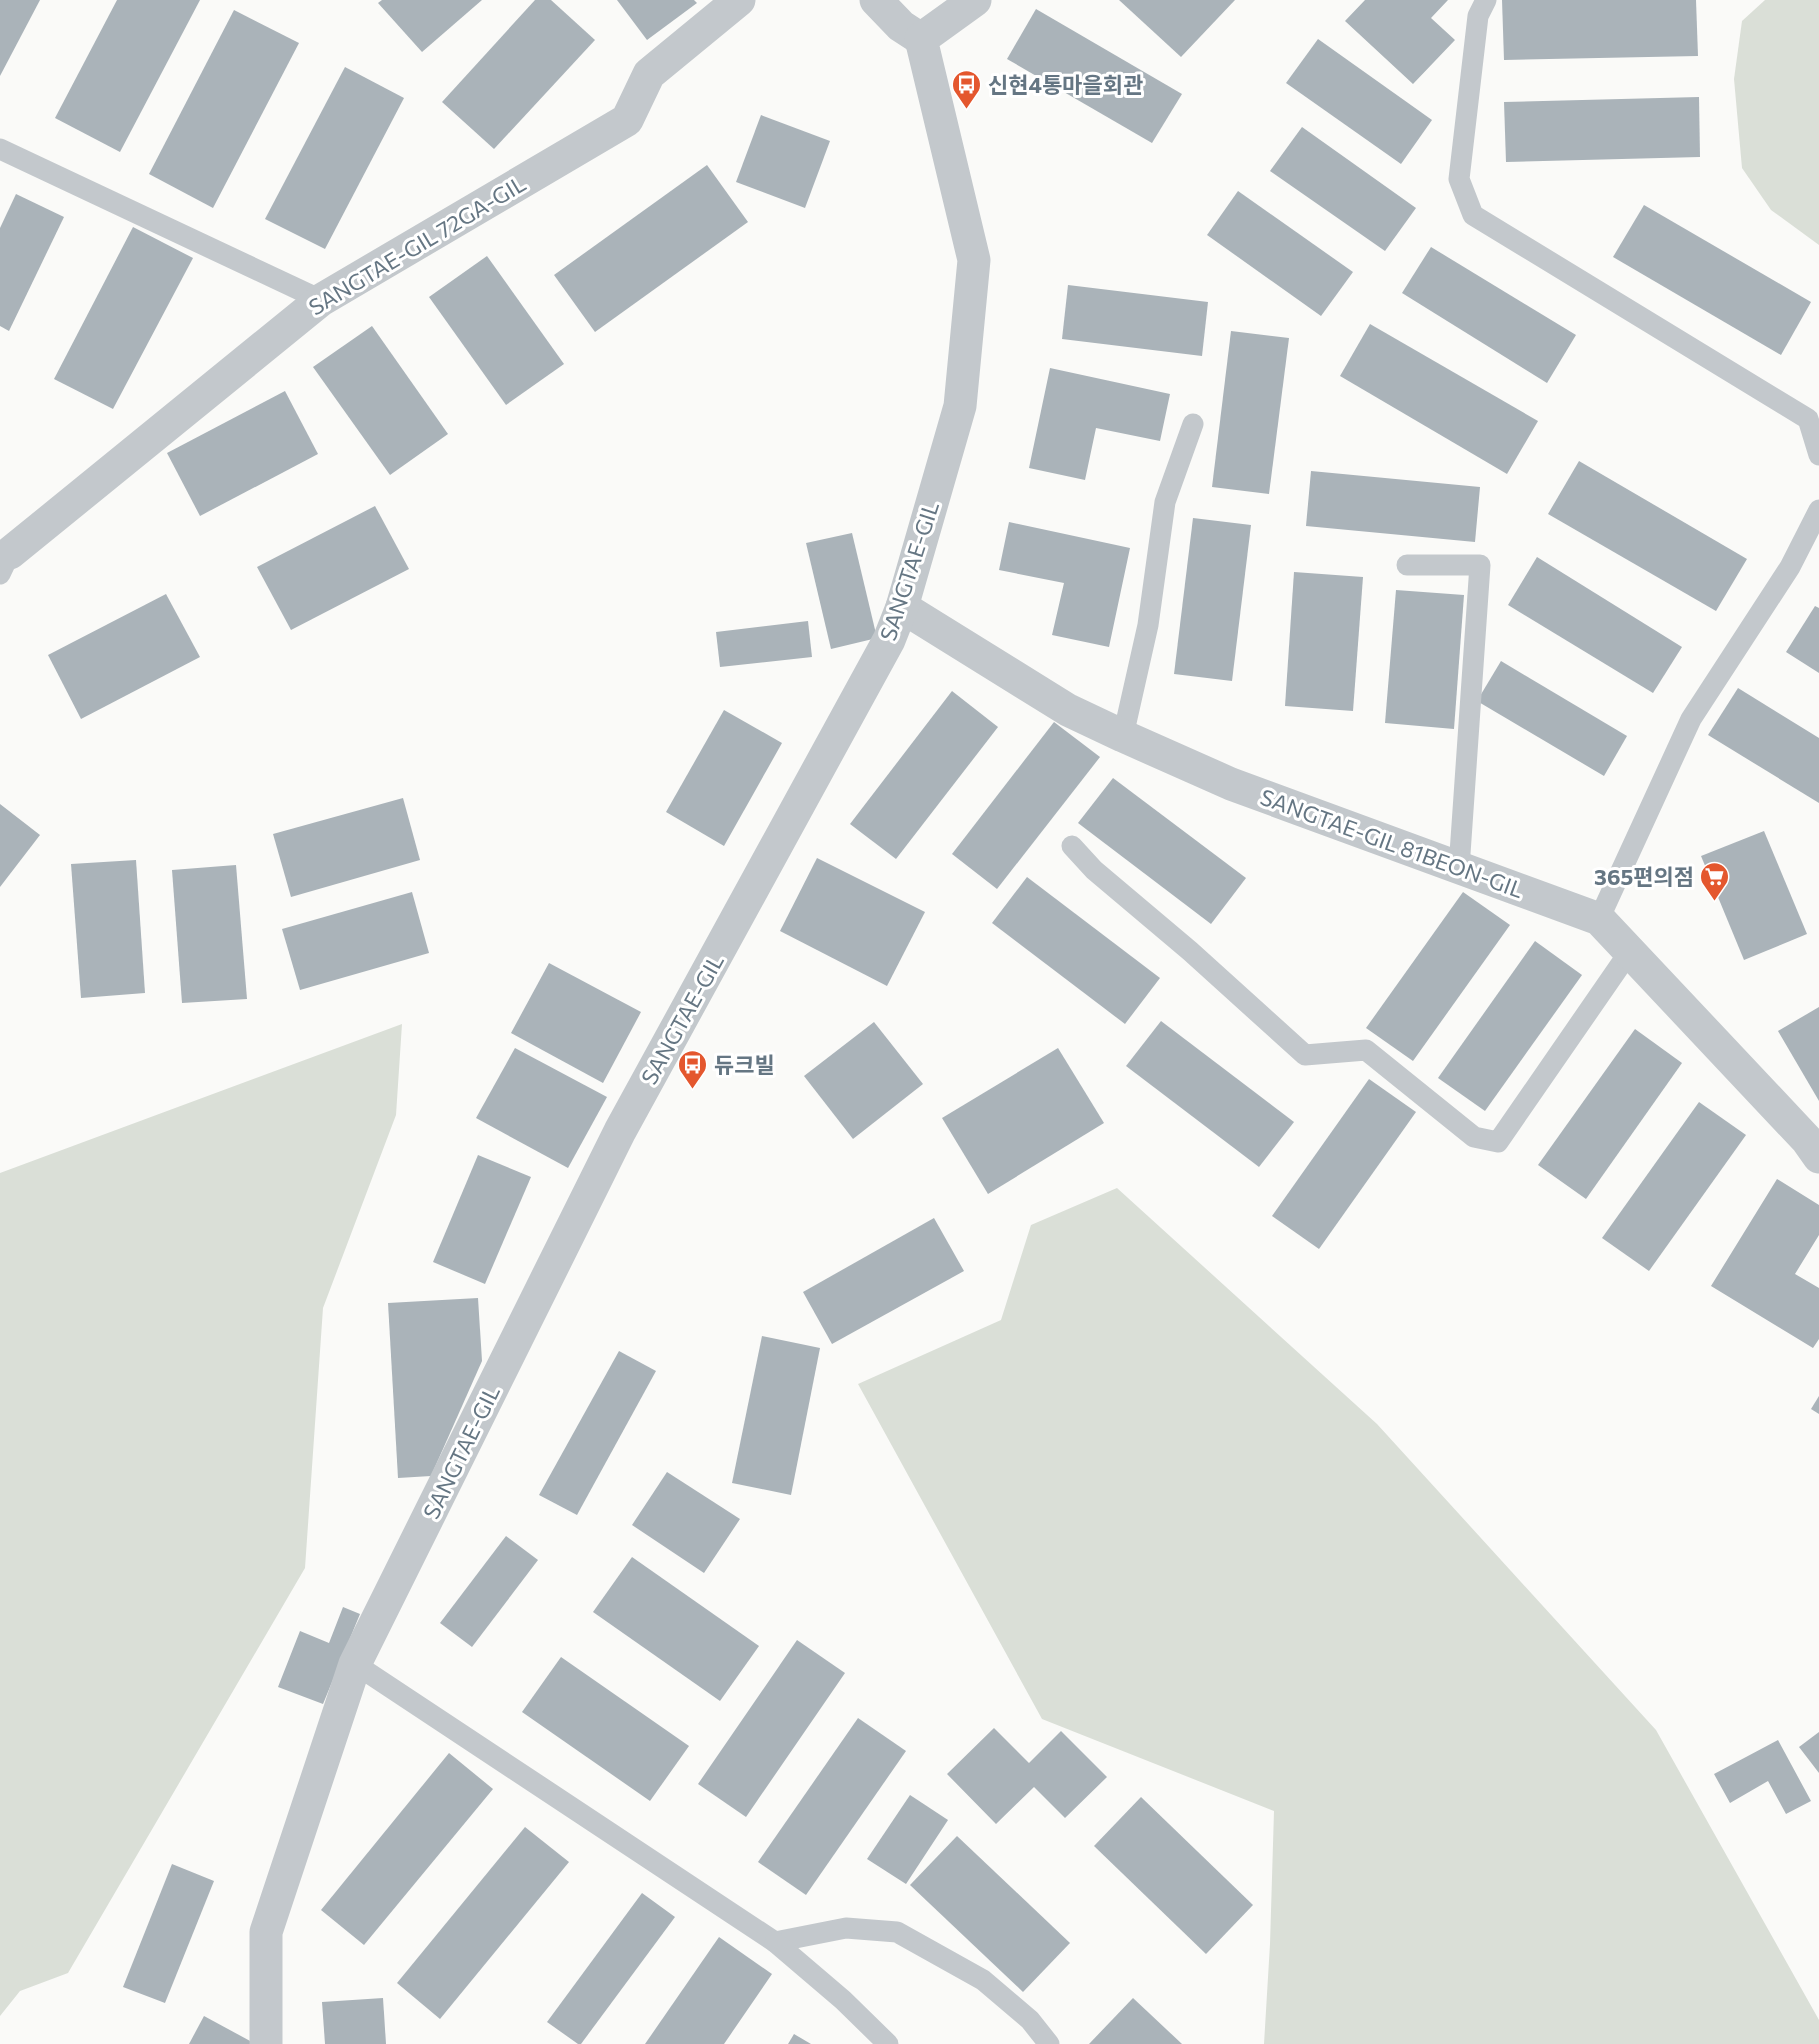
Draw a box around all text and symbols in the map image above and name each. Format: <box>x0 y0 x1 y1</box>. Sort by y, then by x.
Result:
bus stop icon: 신현4통마을회관 <box>951 68 983 110</box>
place label: 신현4통마을회관 <box>988 71 1143 98</box>
street label: SANGTAE-GIL 72GA-GIL <box>304 170 530 320</box>
street label: SANGTAE-GIL <box>874 498 944 644</box>
street label: SANGTAE-GIL 81BEON-GIL <box>1257 783 1527 903</box>
supermarket icon: 365편의점 <box>1699 860 1731 902</box>
place label: 365편의점 <box>1594 863 1694 890</box>
street label: SANGTAE-GIL <box>635 949 729 1089</box>
bus stop icon: 듀크빌 <box>677 1048 709 1090</box>
place label: 듀크빌 <box>714 1051 775 1078</box>
street label: SANGTAE-GIL <box>417 1381 505 1523</box>

